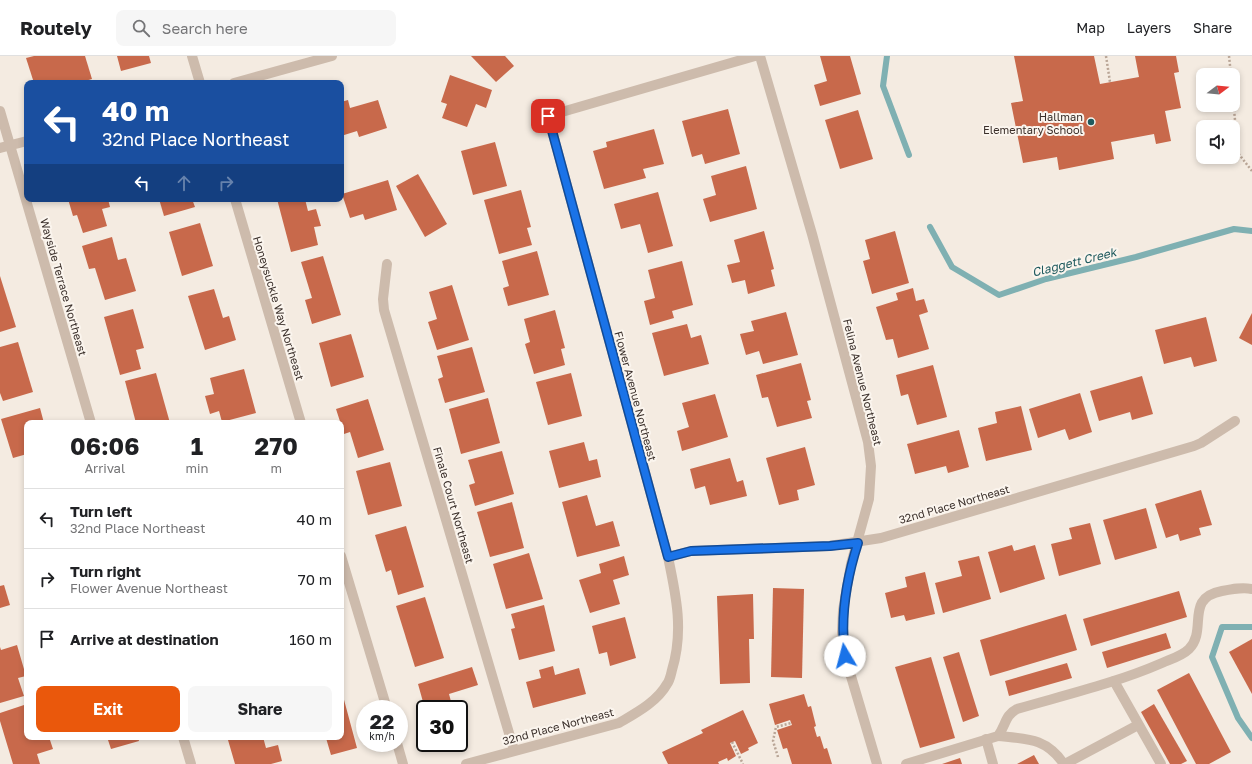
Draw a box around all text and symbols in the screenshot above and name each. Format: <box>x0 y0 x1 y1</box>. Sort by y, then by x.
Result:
search box <box>116 10 396 46</box>
text: Routely <box>20 16 92 39</box>
icon: search <box>130 17 152 39</box>
text: Search here <box>162 19 248 37</box>
text: Map <box>1076 19 1105 36</box>
text: Layers <box>1127 19 1171 36</box>
text: Share <box>1193 19 1232 36</box>
north arrow <box>1196 68 1240 112</box>
map controls <box>1196 68 1240 164</box>
text: 40 m <box>102 94 169 127</box>
icon: left <box>36 96 88 148</box>
pin <box>531 99 565 133</box>
icon: arrive <box>537 105 559 127</box>
place label: Hallman Elementary School <box>983 110 1083 136</box>
marker: Hallman Elementary School <box>1086 117 1096 127</box>
button: sound <box>1196 120 1240 164</box>
text: 32nd Place Northeast <box>102 128 290 150</box>
icon: left <box>131 172 153 194</box>
icon: ahead <box>173 172 195 194</box>
icon: right <box>215 172 237 194</box>
street label: Wayside Terrace Northeast <box>38 217 90 357</box>
street label: Honeysuckle Way Northeast <box>251 234 307 382</box>
water label: Claggett Creek <box>1030 244 1119 280</box>
street label: Felina Avenue Northeast <box>841 317 885 447</box>
street label: Flower Avenue Northeast <box>612 330 660 462</box>
text: 06:06 <box>70 431 139 460</box>
text: 1 <box>191 431 203 460</box>
text: 270 <box>255 431 298 460</box>
street label: Finale Court Northeast <box>431 445 477 565</box>
text: Arrival <box>84 460 125 476</box>
text: min <box>186 460 209 476</box>
text: m <box>271 460 282 476</box>
street label: 32nd Place Northeast <box>897 482 1011 526</box>
text: Turn left <box>70 502 132 520</box>
icon: left <box>36 508 58 530</box>
text: 40 m <box>297 510 332 528</box>
text: 32nd Place Northeast <box>70 520 205 536</box>
text: Turn right <box>70 562 141 580</box>
icon: right <box>36 568 58 590</box>
text: 70 m <box>298 570 332 588</box>
text: Flower Avenue Northeast <box>70 580 228 596</box>
icon: arrive <box>36 628 58 650</box>
text: Arrive at destination <box>70 630 219 648</box>
text: 160 m <box>289 630 332 648</box>
position arrow <box>824 635 866 677</box>
button: Exit <box>36 686 180 732</box>
button: Share <box>188 686 332 732</box>
speed limit sign: 30 <box>416 700 468 752</box>
street label: 32nd Place Northeast <box>501 705 615 747</box>
text: 22 <box>370 709 394 733</box>
text: km/h <box>369 730 395 742</box>

